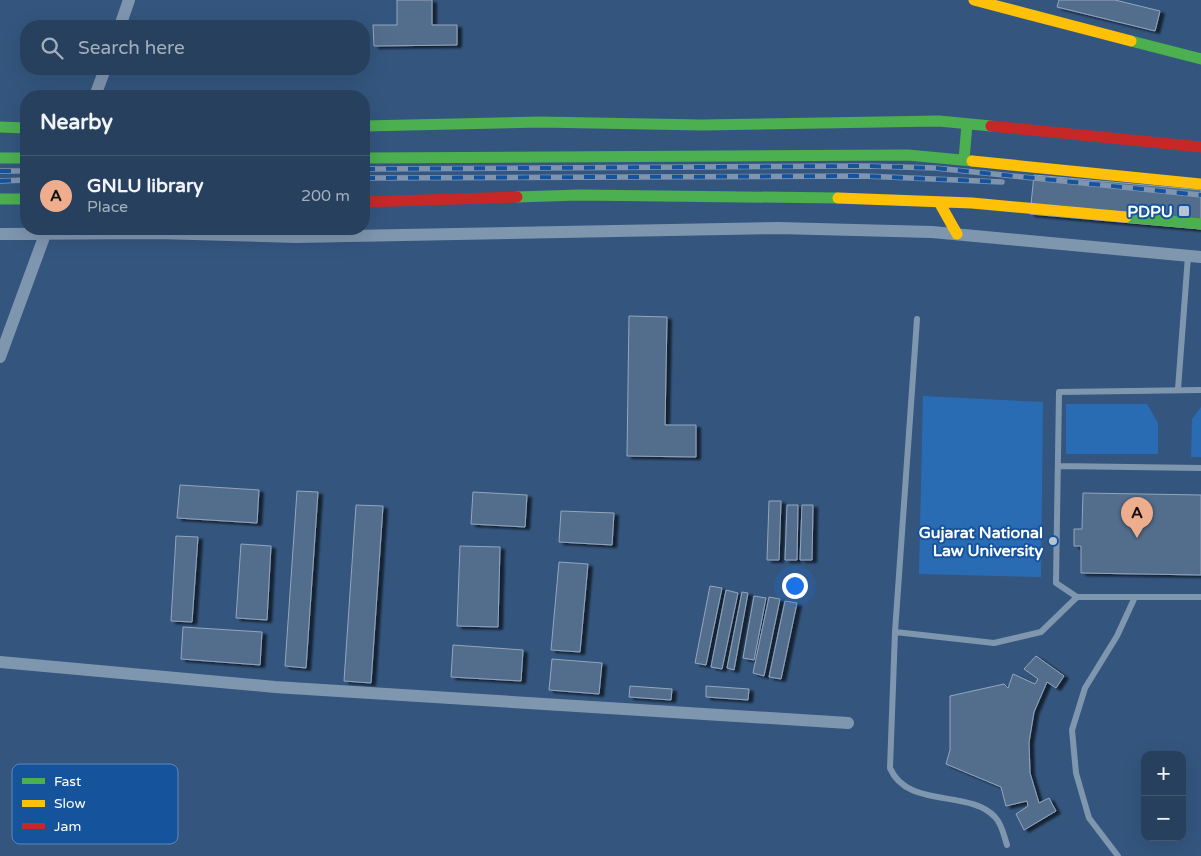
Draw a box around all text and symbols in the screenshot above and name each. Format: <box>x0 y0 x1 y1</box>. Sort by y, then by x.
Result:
search box <box>20 20 370 75</box>
icon: search <box>38 34 66 62</box>
text: Search here <box>78 37 185 59</box>
text: Nearby <box>40 110 113 135</box>
text: GNLU library <box>87 175 203 197</box>
text: A <box>50 186 62 206</box>
text: 200 m <box>301 186 350 206</box>
text: Place <box>87 197 128 217</box>
place label: PDPU <box>1127 202 1173 222</box>
marker: PDPU <box>1177 204 1191 218</box>
pin: A <box>1121 497 1153 538</box>
place label: Gujarat National Law University <box>919 523 1043 561</box>
marker: Gujarat National Law University <box>1047 535 1059 547</box>
your location <box>782 573 808 599</box>
map controls <box>1141 751 1186 841</box>
button: + <box>1141 751 1186 796</box>
legend <box>12 764 178 844</box>
text: Fast <box>54 773 82 790</box>
text: Slow <box>54 795 86 812</box>
button: − <box>1141 796 1186 841</box>
text: Jam <box>54 818 81 835</box>

